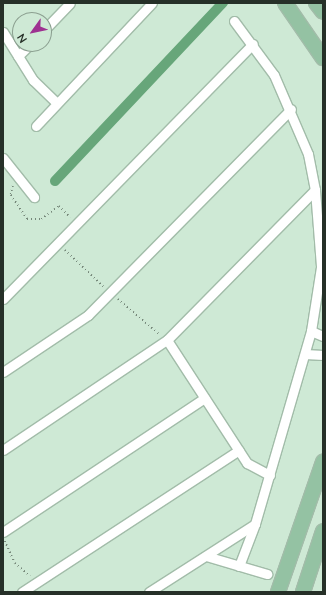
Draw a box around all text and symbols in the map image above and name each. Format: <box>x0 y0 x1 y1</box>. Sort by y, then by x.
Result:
north arrow <box>12 12 52 52</box>
text: N <box>14 31 31 46</box>

